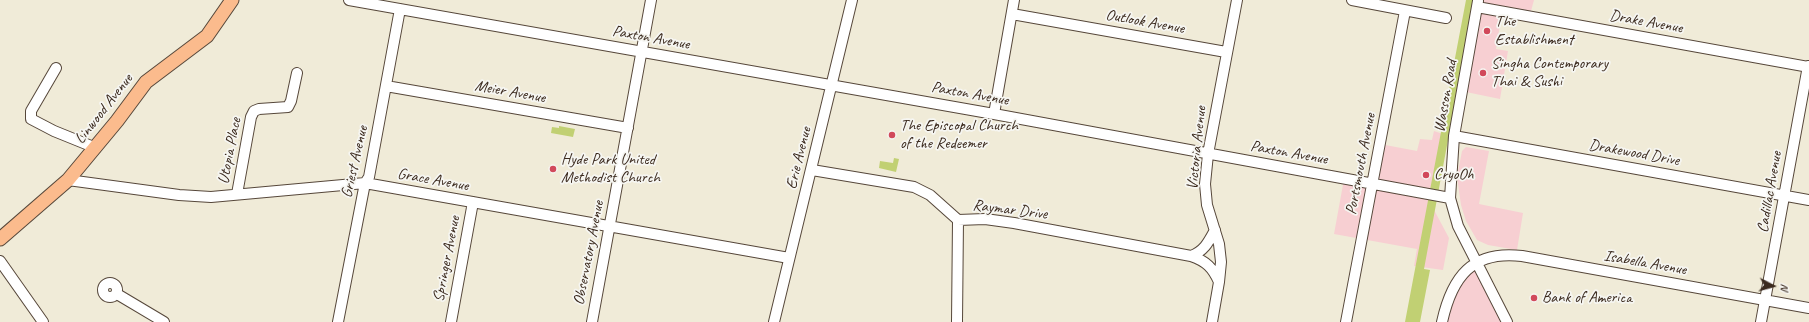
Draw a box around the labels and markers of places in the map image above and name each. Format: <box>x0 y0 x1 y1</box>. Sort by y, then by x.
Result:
place label: The Establishment <box>1495 12 1573 50</box>
marker: The Establishment <box>1482 26 1492 36</box>
place label: Singha Contemporary Thai & Sushi <box>1491 54 1608 92</box>
marker: Singha Contemporary Thai & Sushi <box>1478 68 1488 78</box>
place label: The Episcopal Church of the Redeemer <box>900 116 1018 154</box>
marker: The Episcopal Church of the Redeemer <box>887 130 897 140</box>
place label: Hyde Park United Methodist Church <box>561 150 660 188</box>
marker: Hyde Park United Methodist Church <box>548 164 558 174</box>
place label: CryoOh <box>1434 165 1474 185</box>
marker: CryoOh <box>1421 170 1431 180</box>
place label: Bank of America <box>1542 288 1632 308</box>
marker: Bank of America <box>1529 293 1539 303</box>

